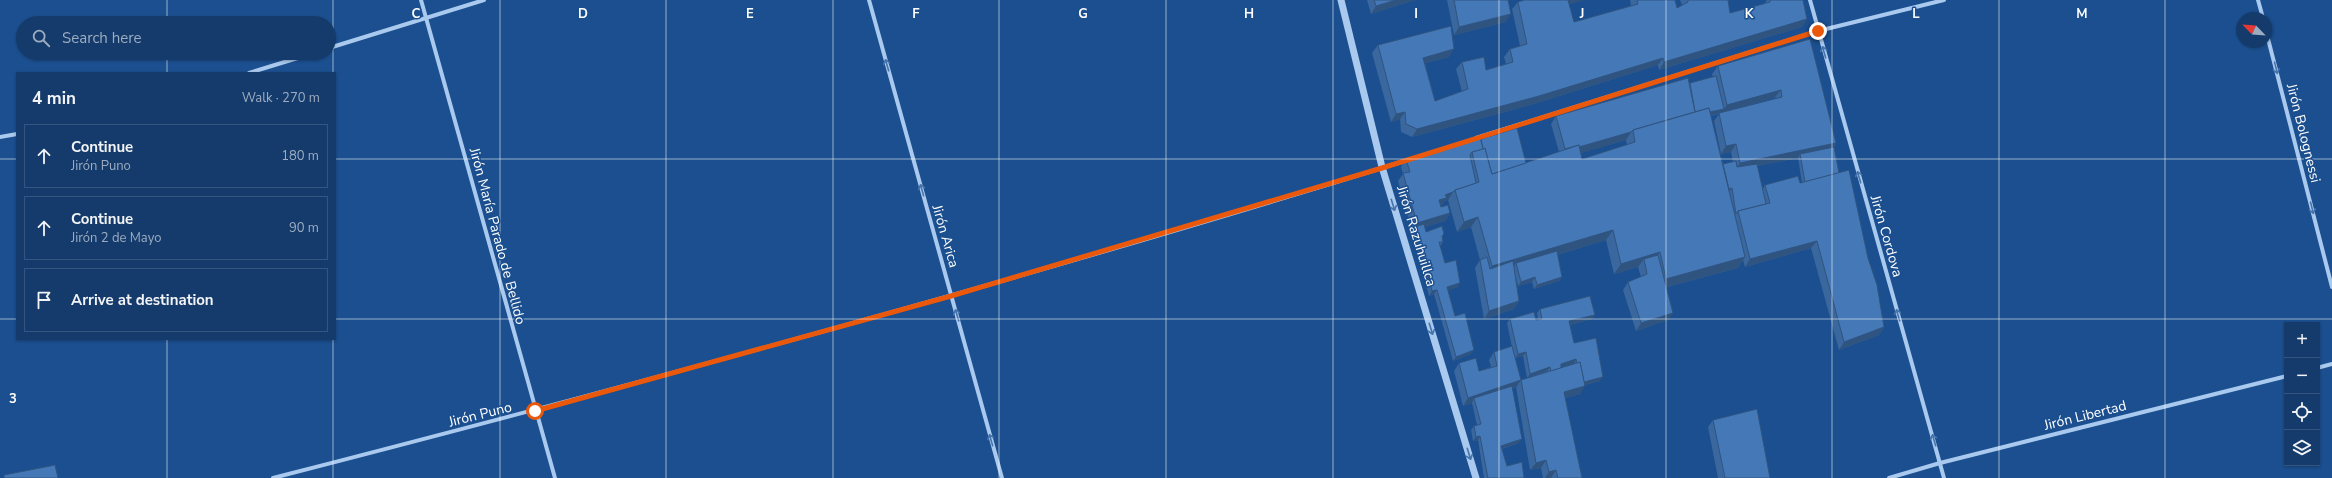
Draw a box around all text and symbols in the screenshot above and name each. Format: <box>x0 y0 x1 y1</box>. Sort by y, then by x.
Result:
text: C <box>412 5 421 23</box>
text: D <box>578 5 588 23</box>
text: E <box>746 5 754 23</box>
text: F <box>912 5 920 23</box>
text: G <box>1078 5 1088 23</box>
text: H <box>1244 5 1254 23</box>
text: I <box>1414 5 1418 23</box>
text: J <box>1579 5 1584 23</box>
text: K <box>1745 5 1754 23</box>
text: L <box>1912 5 1920 23</box>
text: M <box>2076 5 2088 23</box>
north arrow <box>2236 12 2272 48</box>
search box <box>16 16 336 60</box>
route end <box>1809 22 1827 40</box>
icon: search <box>30 27 52 49</box>
text: Search here <box>62 28 142 48</box>
one-way arrow <box>1820 45 1827 58</box>
one-way arrow <box>883 59 890 72</box>
one-way arrow <box>2272 62 2280 75</box>
street label: Jirón Bolognessi <box>2282 81 2325 185</box>
text: 4 min <box>32 87 76 110</box>
text: Walk · 270 m <box>242 89 320 107</box>
text: Continue <box>71 137 133 157</box>
icon: ahead <box>33 145 55 167</box>
street label: Jirón María Parado de Bellido <box>465 145 530 327</box>
text: 180 m <box>281 147 319 165</box>
text: Jirón Puno <box>71 157 131 175</box>
one-way arrow <box>1855 170 1862 183</box>
street label: Jirón Razuhuillca <box>1392 183 1441 289</box>
one-way arrow <box>918 184 925 197</box>
street label: Jirón Cordova <box>1866 192 1907 279</box>
one-way arrow <box>1390 198 1397 211</box>
one-way arrow <box>2308 201 2316 214</box>
street label: Jirón Arica <box>927 202 964 270</box>
text: Continue <box>71 209 133 229</box>
icon: ahead <box>33 217 55 239</box>
text: 90 m <box>289 219 319 237</box>
text: Jirón 2 de Mayo <box>71 229 161 247</box>
icon: arrive <box>33 289 55 311</box>
text: Arrive at destination <box>71 290 214 310</box>
one-way arrow <box>952 309 960 322</box>
one-way arrow <box>1894 309 1901 322</box>
map controls <box>2284 322 2320 466</box>
button: + <box>2284 322 2320 358</box>
one-way arrow <box>1428 323 1435 336</box>
button: − <box>2284 358 2320 394</box>
text: 3 <box>9 390 17 408</box>
button: locate <box>2284 394 2320 430</box>
street label: Jirón Libertad <box>2041 396 2128 435</box>
street label: Jirón Puno <box>446 397 514 432</box>
route start <box>526 402 544 420</box>
button: layers <box>2284 430 2320 466</box>
one-way arrow <box>987 434 995 447</box>
one-way arrow <box>1930 434 1937 447</box>
one-way arrow <box>1466 447 1473 460</box>

